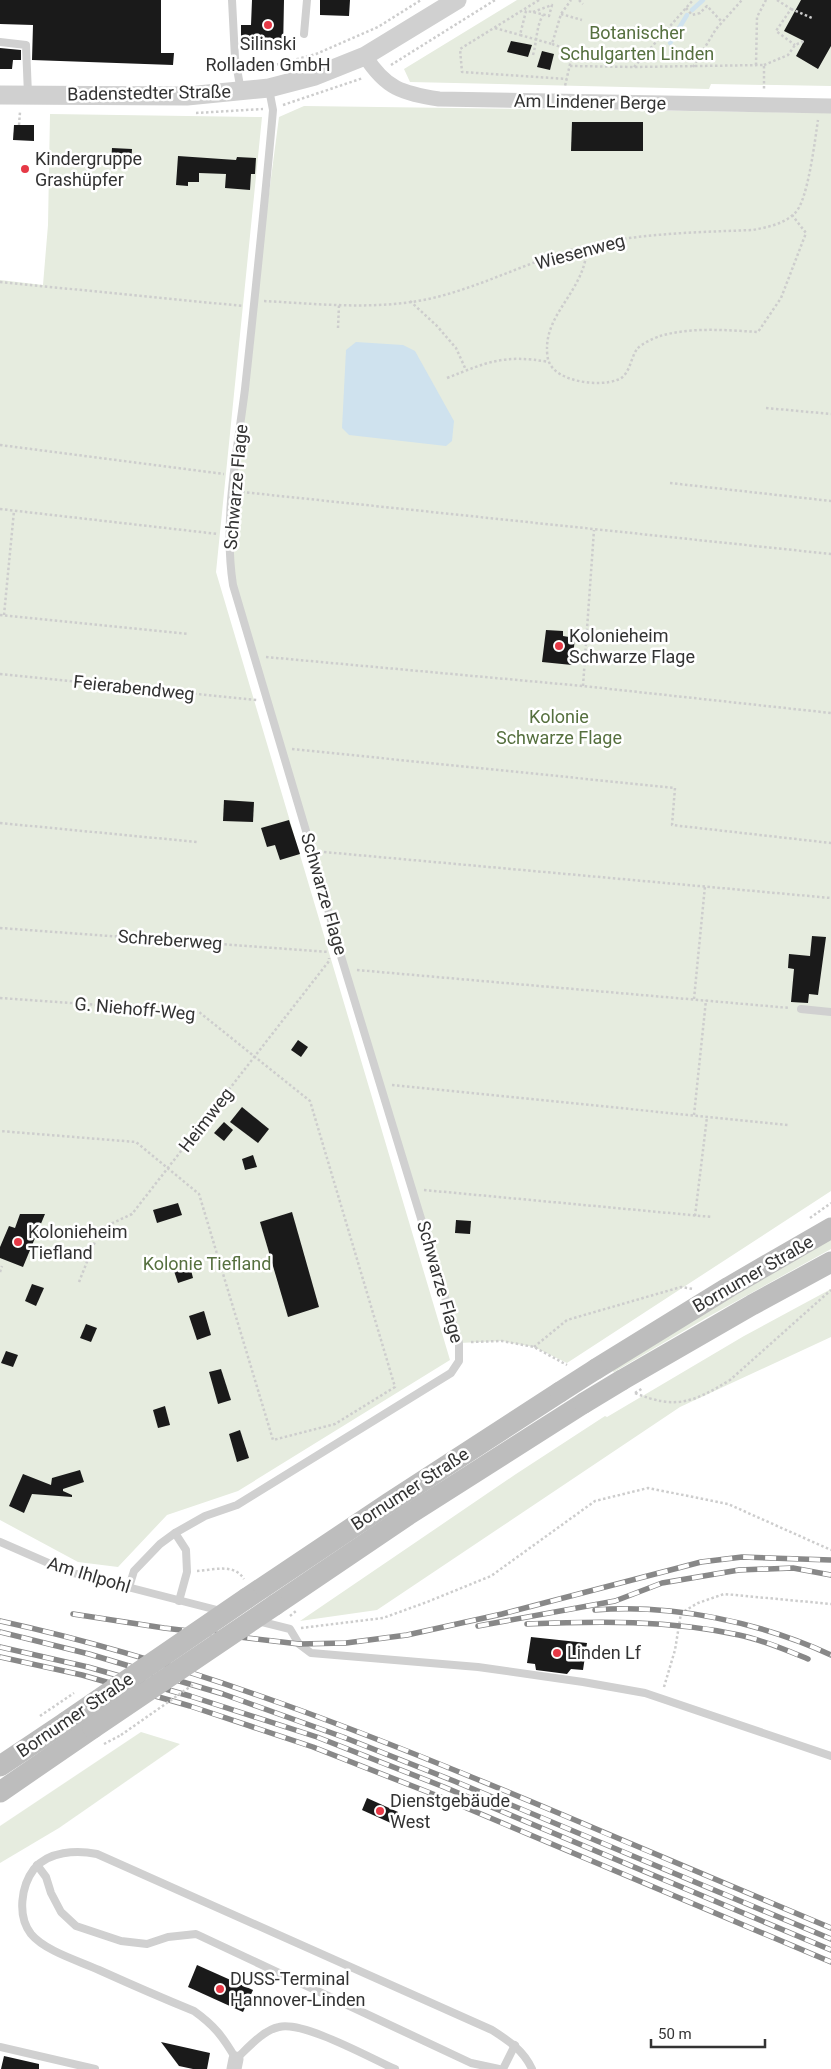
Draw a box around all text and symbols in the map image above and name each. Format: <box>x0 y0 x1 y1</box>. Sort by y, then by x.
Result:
marker: Silinski Rolladen GmbH <box>262 19 274 31</box>
park label: Botanischer Schulgarten Linden <box>560 22 714 64</box>
place label: Silinski Rolladen GmbH <box>206 33 331 75</box>
street label: Badenstedter Straße <box>67 81 231 104</box>
street label: Am Lindener Berge <box>514 90 666 113</box>
place label: Kindergruppe Grashüpfer <box>35 148 142 190</box>
marker: Kindergruppe Grashüpfer <box>19 163 31 175</box>
street label: Wiesenweg <box>533 229 627 274</box>
street label: Schwarze Flage <box>220 423 251 551</box>
place label: Kolonieheim Schwarze Flage <box>569 625 695 667</box>
marker: Kolonieheim Schwarze Flage <box>553 640 565 652</box>
street label: Feierabendweg <box>72 671 196 704</box>
park label: Kolonie Schwarze Flage <box>496 706 622 748</box>
street label: Schwarze Flage <box>297 830 352 957</box>
street label: Schreberweg <box>117 925 223 954</box>
street label: G. Niehoff-Weg <box>74 993 196 1024</box>
street label: Heimweg <box>174 1083 237 1156</box>
street label: Schwarze Flage <box>413 1218 468 1345</box>
place label: Kolonieheim Tiefland <box>28 1221 127 1263</box>
street label: Bornumer Straße <box>689 1231 817 1317</box>
marker: Kolonieheim Tiefland <box>12 1236 24 1248</box>
park label: Kolonie Tiefland <box>143 1253 271 1274</box>
street label: Bornumer Straße <box>347 1443 472 1534</box>
street label: Am Ihlpohl <box>45 1552 133 1597</box>
place label: Linden Lf <box>567 1642 642 1663</box>
marker: Linden Lf <box>551 1647 563 1659</box>
street label: Bornumer Straße <box>13 1668 137 1761</box>
place label: Dienstgebäude West <box>390 1790 510 1832</box>
marker: Dienstgebäude West <box>374 1805 386 1817</box>
place label: DUSS-Terminal Hannover-Linden <box>230 1968 366 2010</box>
marker: DUSS-Terminal Hannover-Linden <box>214 1983 226 1995</box>
scale bar <box>651 2016 765 2048</box>
text: 50 m <box>658 2025 692 2043</box>

